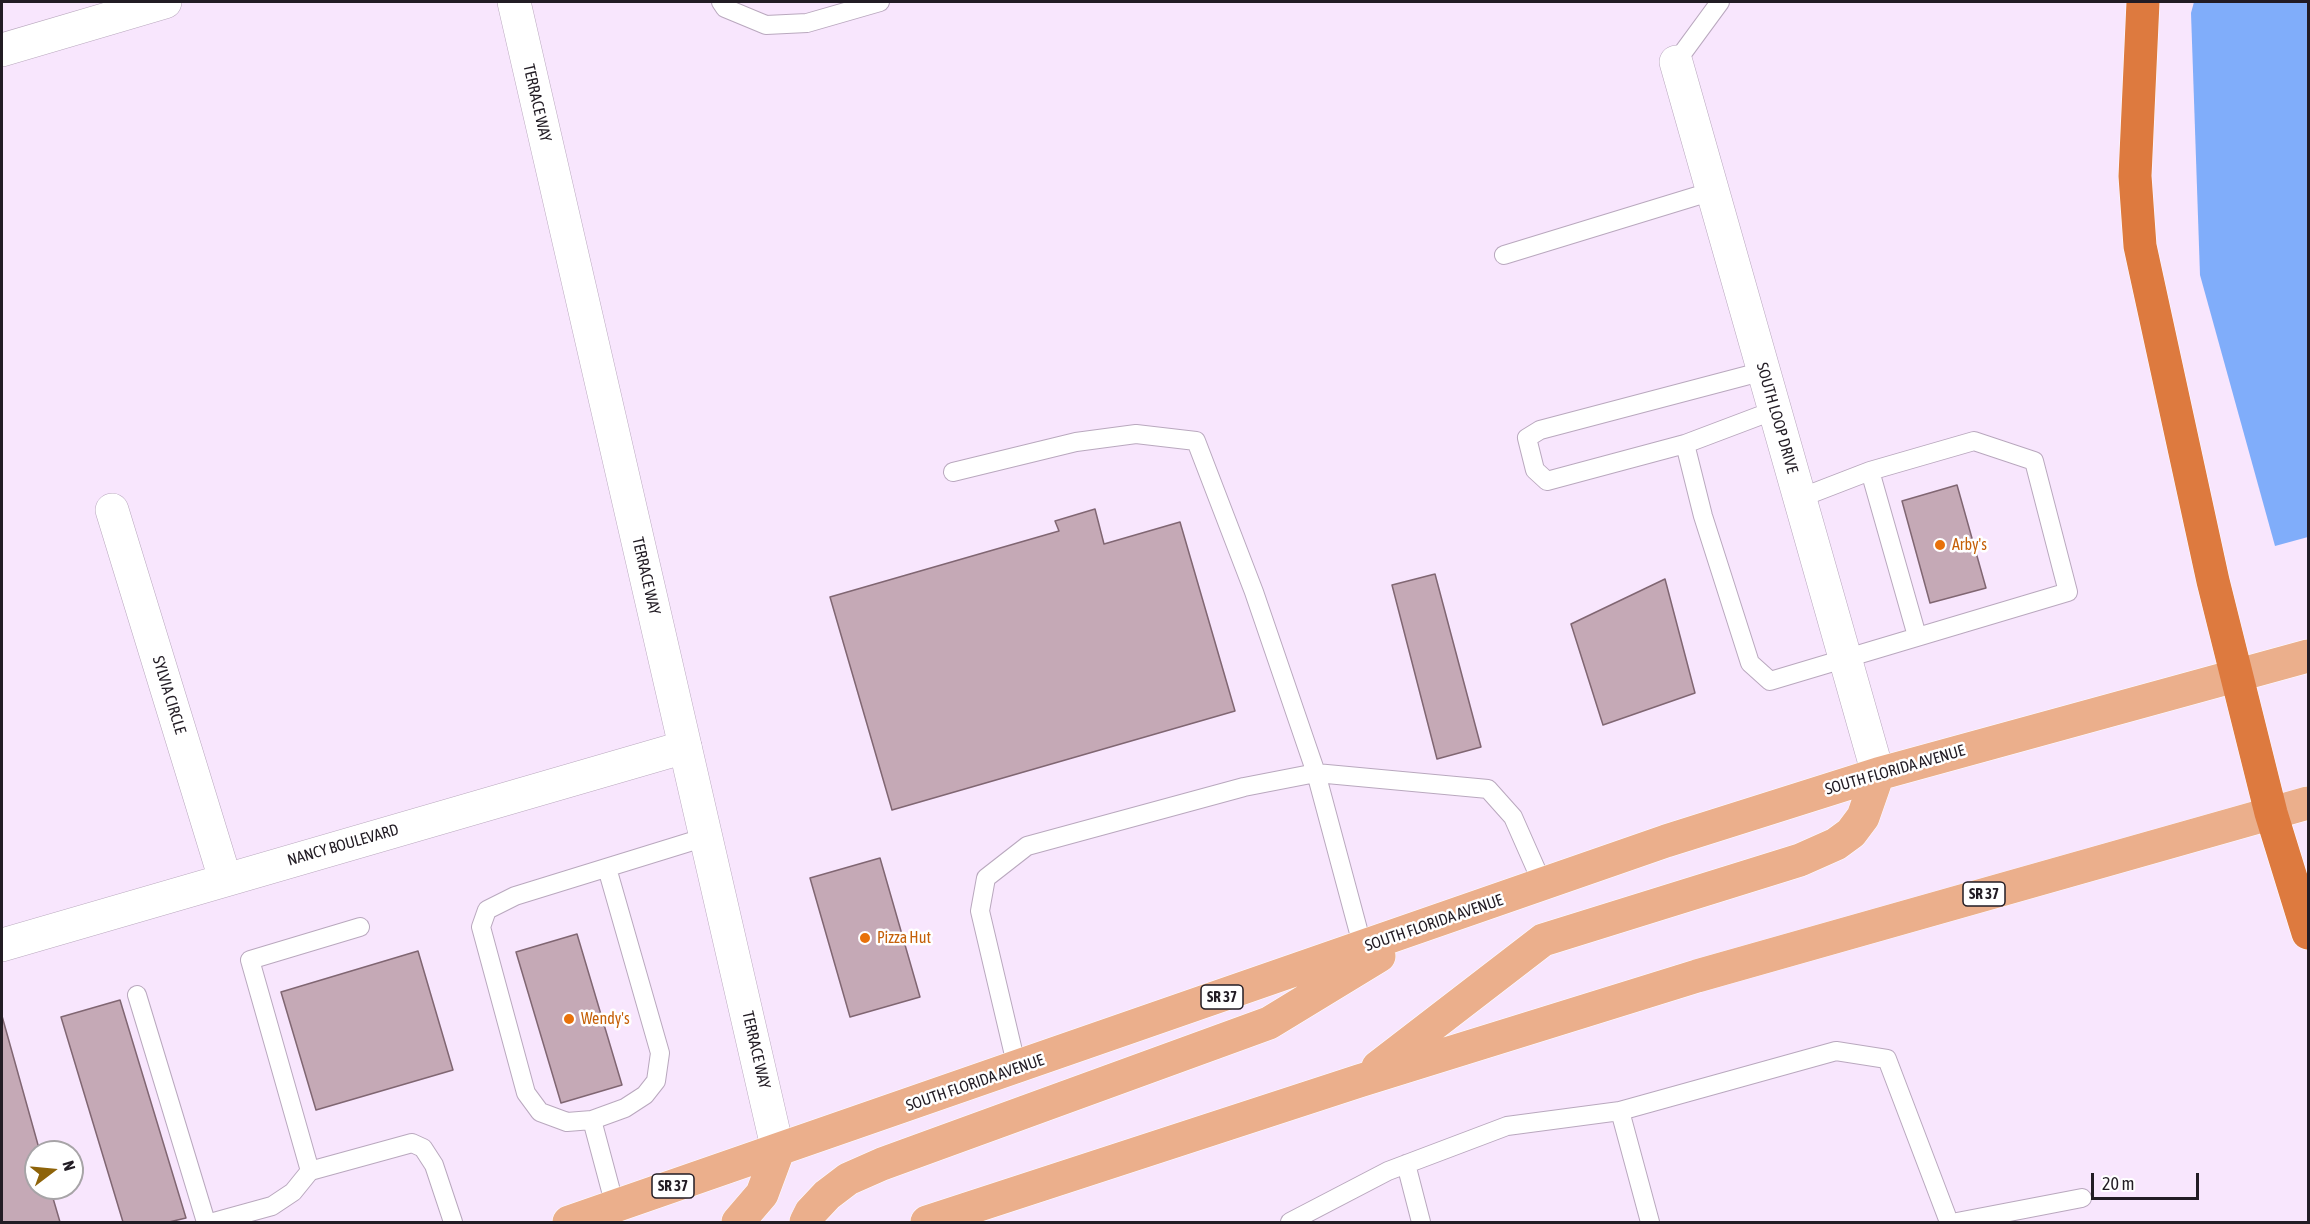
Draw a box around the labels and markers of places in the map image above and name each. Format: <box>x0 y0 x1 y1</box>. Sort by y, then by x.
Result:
place label: Arby's <box>1952 535 1987 555</box>
marker: Arby's <box>1933 538 1947 552</box>
place label: Pizza Hut <box>877 928 931 948</box>
marker: Pizza Hut <box>858 931 872 945</box>
place label: Wendy's <box>581 1009 630 1029</box>
marker: Wendy's <box>562 1012 576 1026</box>

